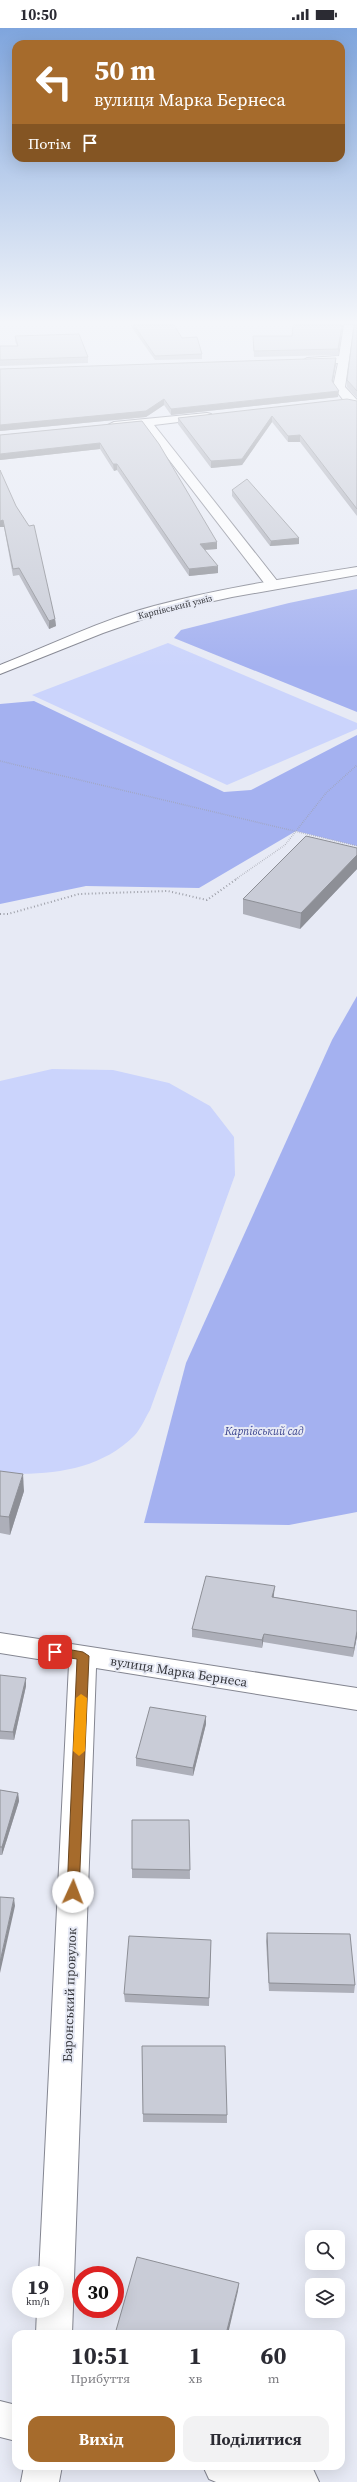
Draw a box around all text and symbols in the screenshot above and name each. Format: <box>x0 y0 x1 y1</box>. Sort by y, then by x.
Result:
text: 10:50 <box>20 4 57 25</box>
text: 50 m <box>94 51 156 89</box>
icon: left <box>28 56 80 108</box>
text: вулиця Марка Бернеса <box>94 87 286 112</box>
icon: arrive <box>79 132 101 154</box>
text: Потім <box>28 133 71 154</box>
street label: Карпівський узвіз <box>137 592 213 622</box>
park label: Карпівський сад <box>224 1424 304 1439</box>
pin <box>38 1635 72 1669</box>
icon: arrive <box>44 1641 66 1663</box>
street label: вулиця Марка Бернеса <box>109 1652 249 1691</box>
position arrow <box>52 1871 94 1913</box>
street label: Баронський провулок <box>59 1928 80 2062</box>
map controls <box>305 2230 345 2318</box>
button: search <box>305 2230 345 2270</box>
speed limit sign: 30 <box>72 2266 124 2318</box>
text: 19 <box>27 2273 49 2301</box>
button: layers <box>305 2278 345 2318</box>
text: km/h <box>26 2295 50 2308</box>
text: 10:51 <box>71 2339 130 2372</box>
text: 1 <box>189 2339 202 2372</box>
text: 60 <box>261 2339 287 2372</box>
text: Прибуття <box>70 2370 130 2387</box>
text: хв <box>189 2370 202 2387</box>
text: m <box>268 2370 279 2387</box>
button: Вихід <box>28 2416 175 2462</box>
button: Поділитися <box>183 2416 329 2462</box>

